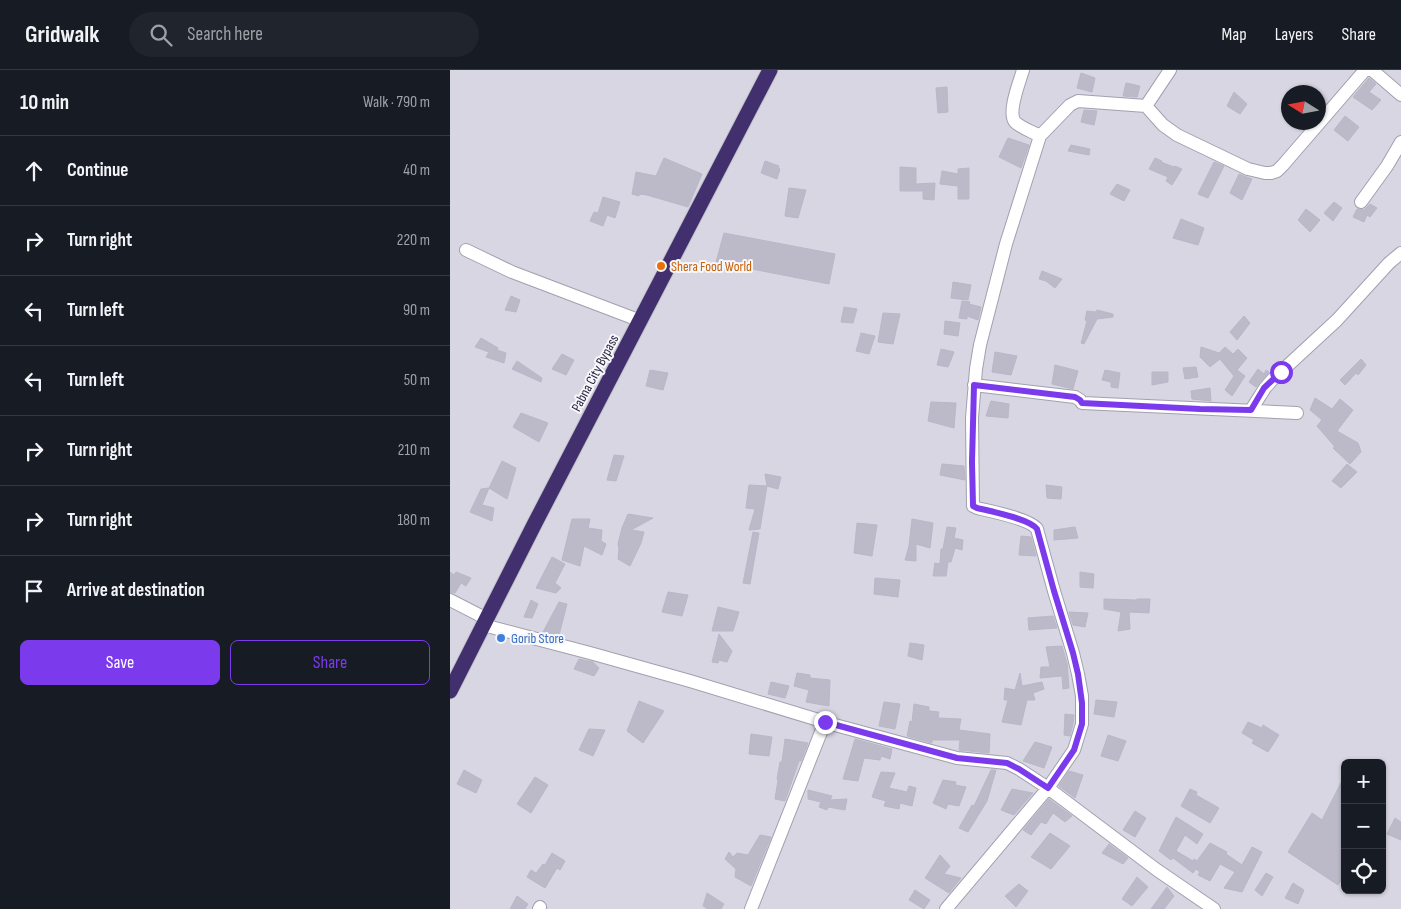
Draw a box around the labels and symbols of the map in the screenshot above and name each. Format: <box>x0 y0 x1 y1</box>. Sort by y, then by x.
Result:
north arrow <box>1281 85 1326 130</box>
place label: Shera Food World <box>671 258 752 275</box>
marker: Shera Food World <box>655 260 667 272</box>
street label: Pabna City Bypass <box>568 332 622 414</box>
route start <box>1270 361 1293 384</box>
place label: Gorib Store <box>511 630 564 647</box>
marker: Gorib Store <box>495 632 507 644</box>
route end <box>814 711 837 734</box>

